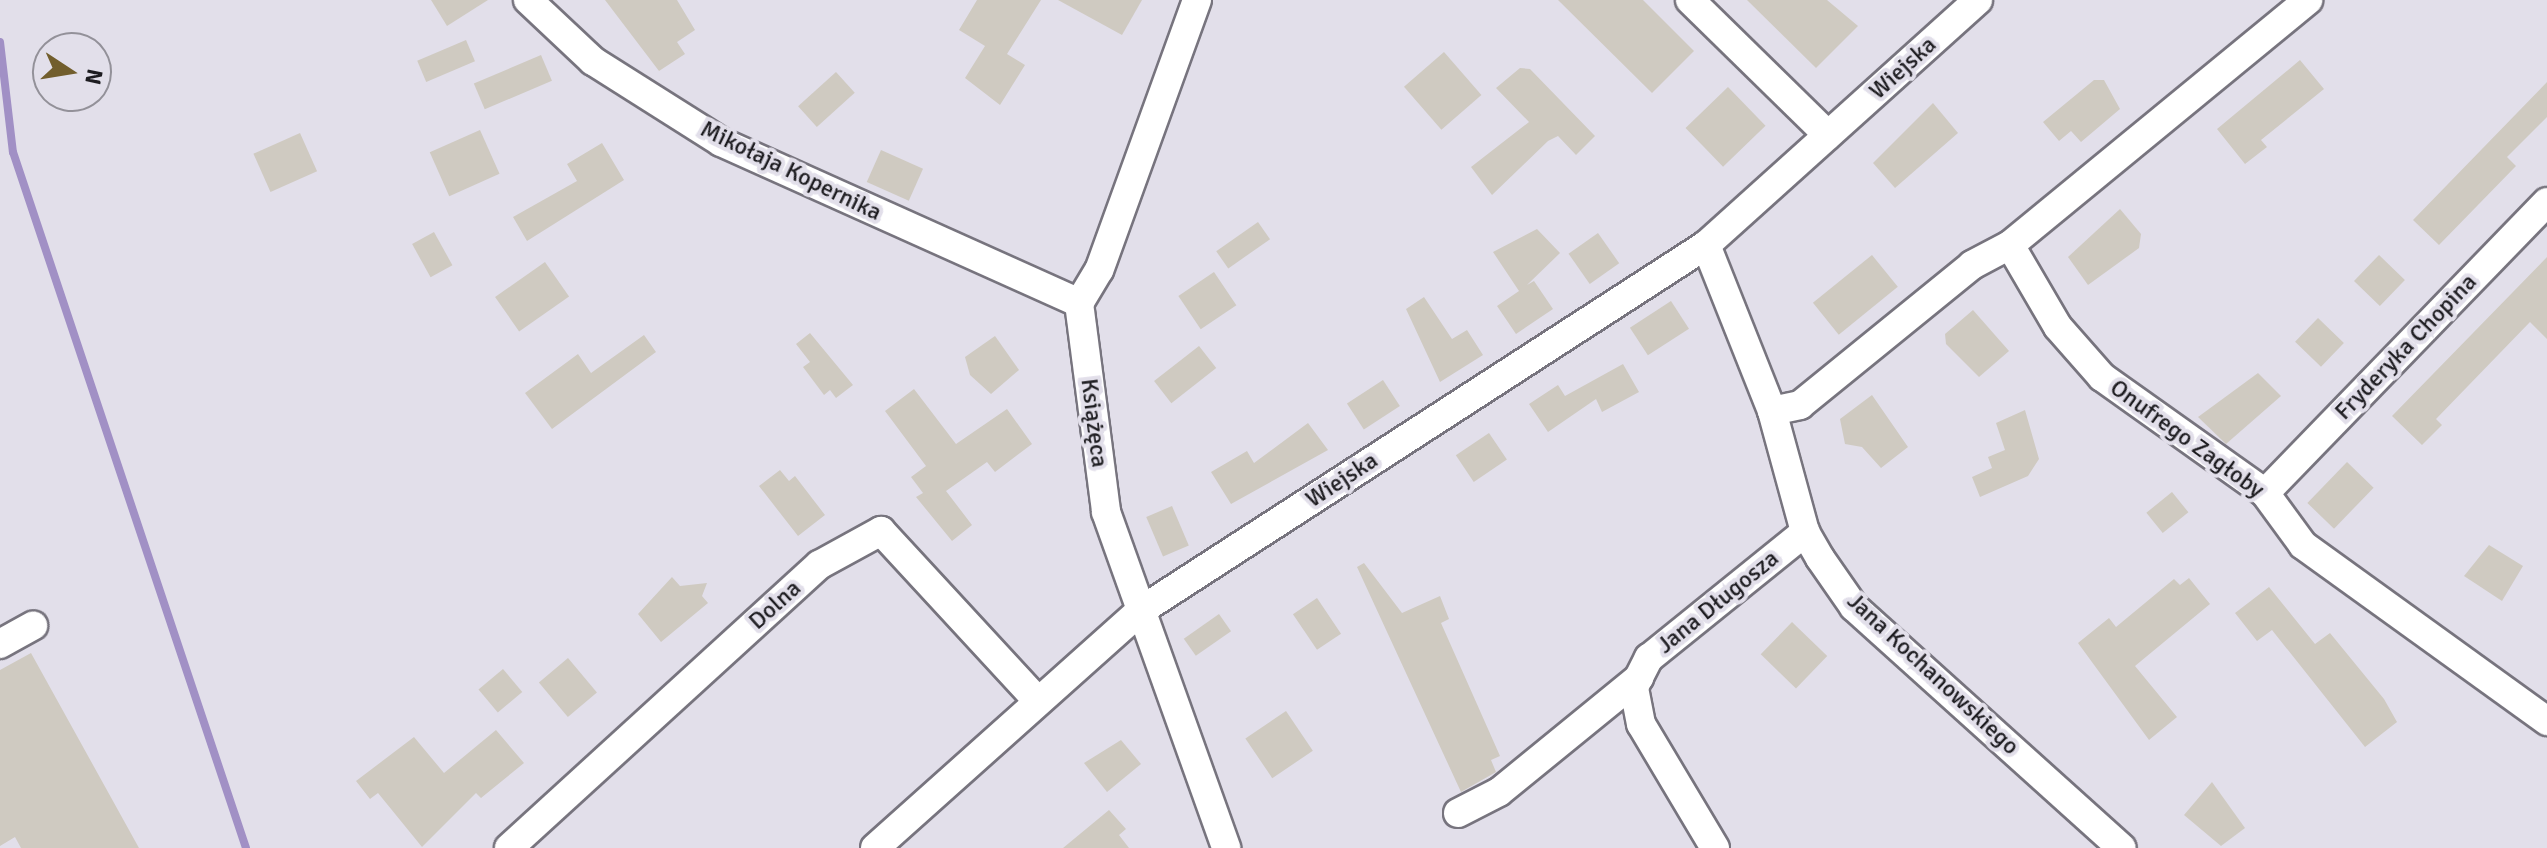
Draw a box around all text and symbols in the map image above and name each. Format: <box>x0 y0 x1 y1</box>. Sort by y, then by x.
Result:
street label: Wiejska <box>1864 30 1942 106</box>
north arrow <box>32 32 112 112</box>
text: N <box>79 66 109 87</box>
street label: Mikołaja Kopernika <box>696 115 886 227</box>
street label: Fryderyka Chopina <box>2329 268 2483 426</box>
street label: Onufrego Zagłoby <box>2104 373 2270 505</box>
street label: Książęca <box>1074 377 1114 469</box>
street label: Wiejska <box>1300 446 1384 514</box>
street label: Jana Długosza <box>1651 544 1785 660</box>
street label: Dolna <box>743 574 807 636</box>
street label: Jana Kochanowskiego <box>1841 587 2025 761</box>

